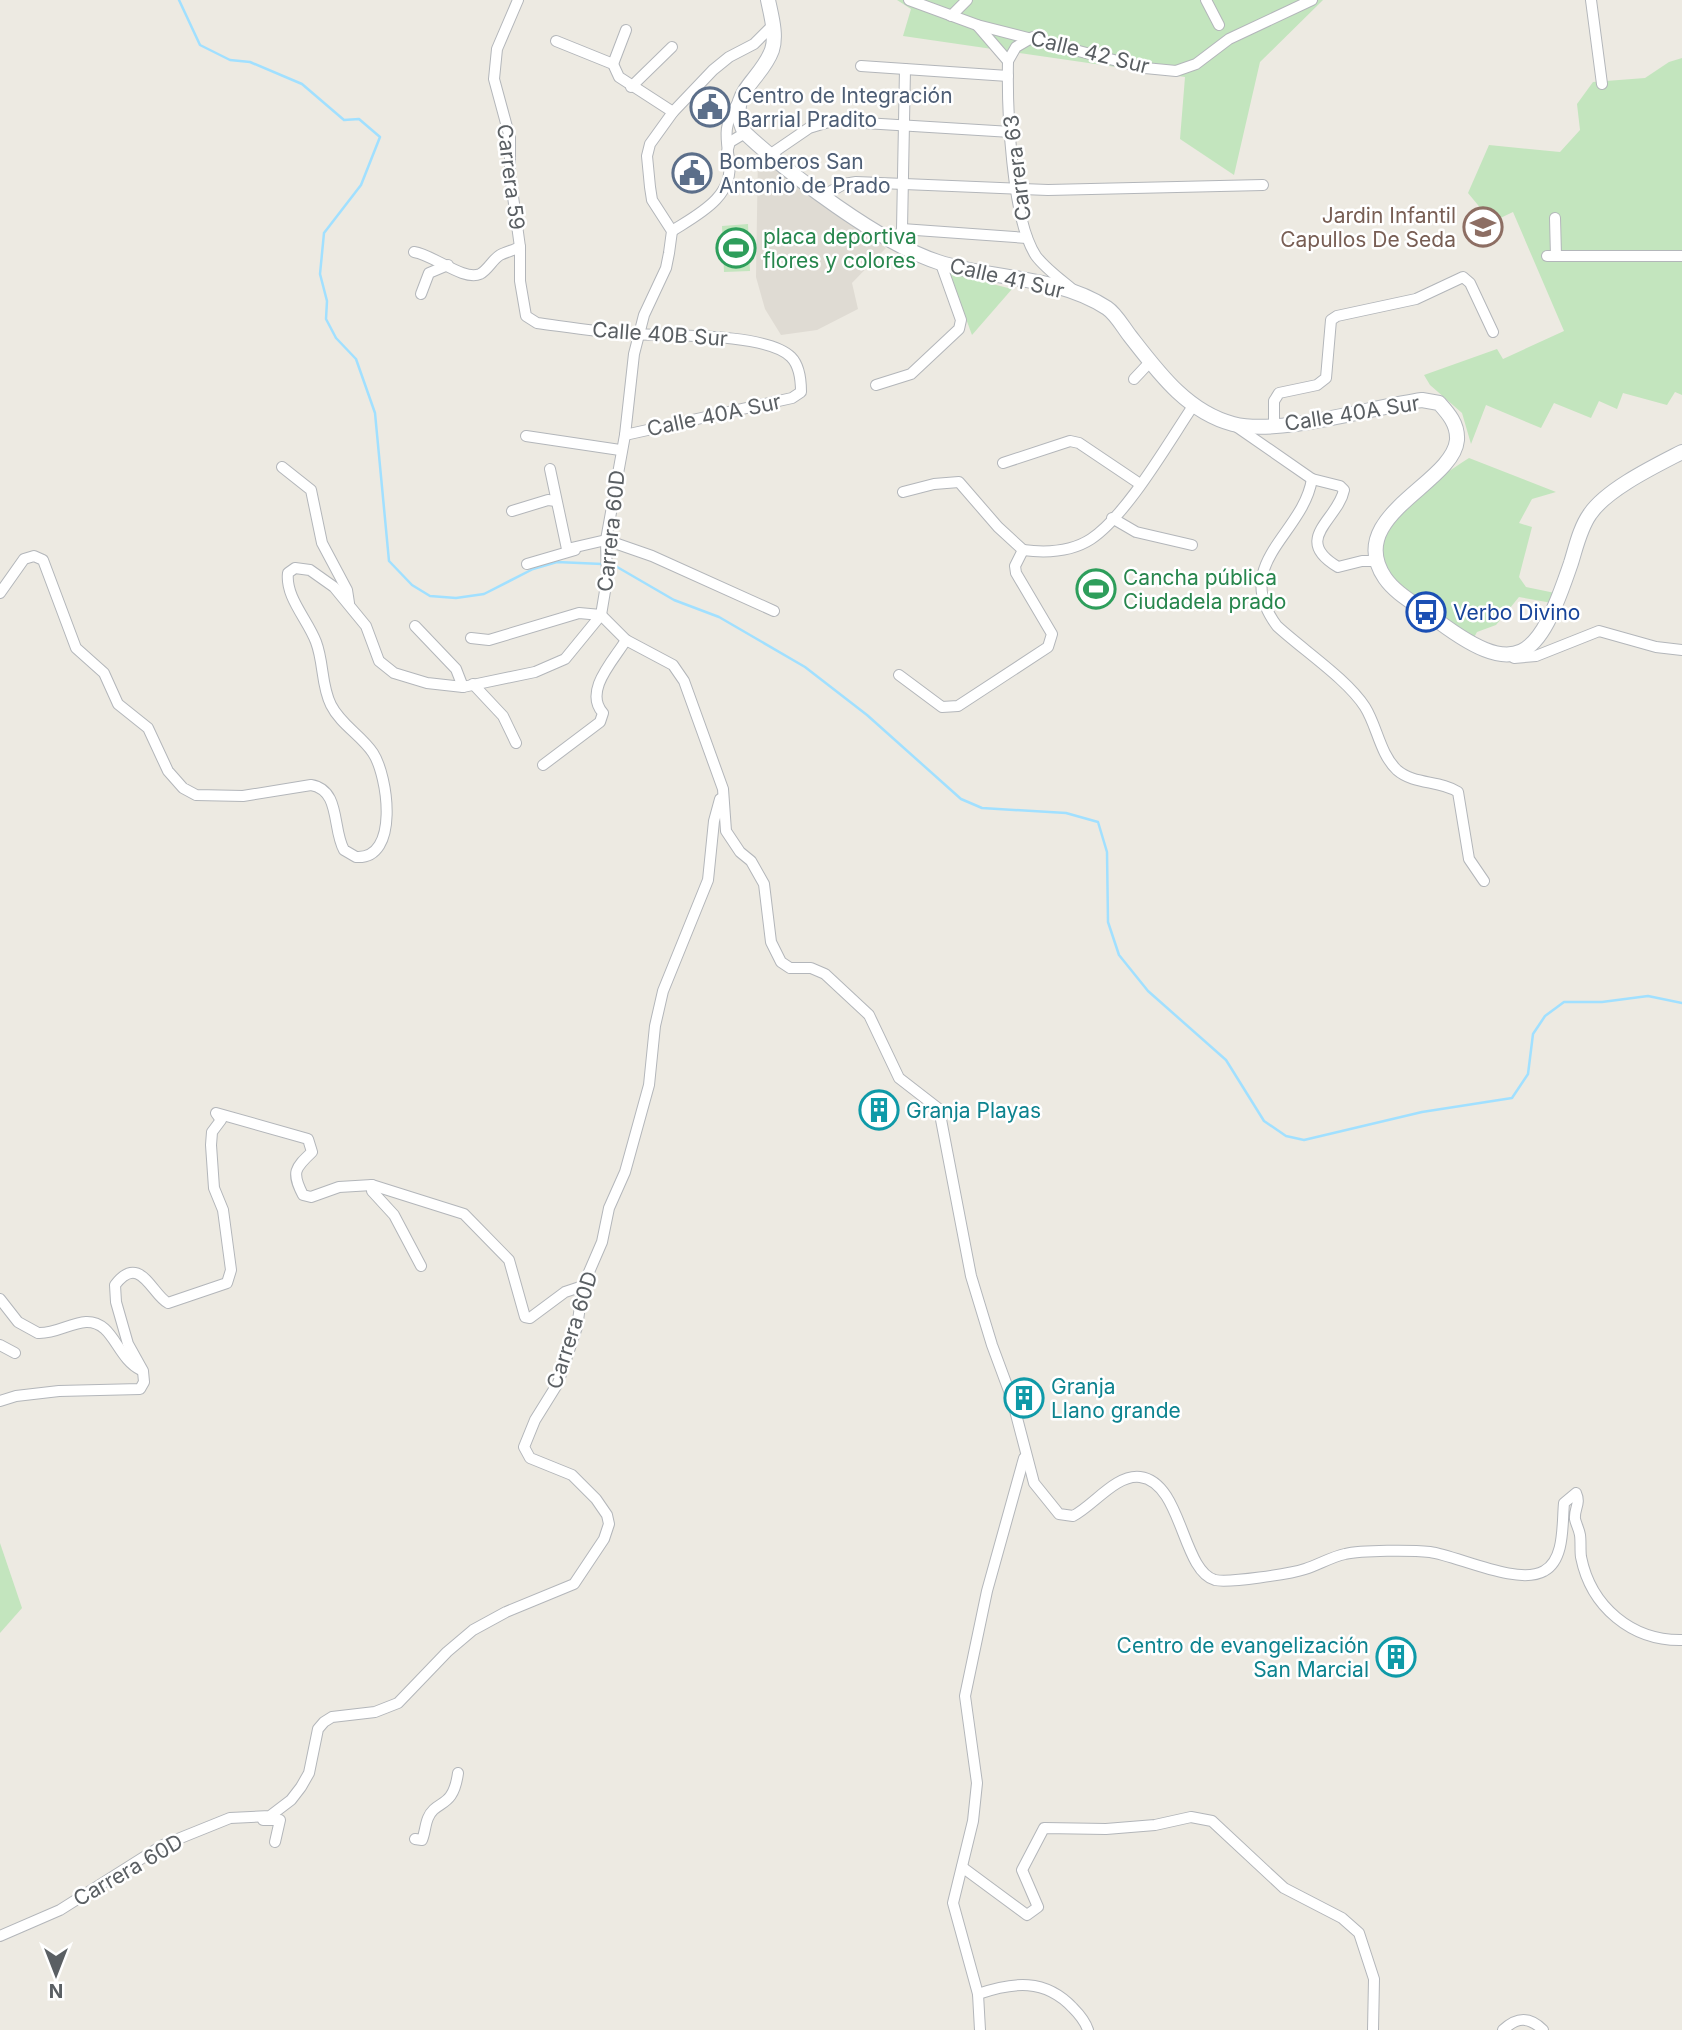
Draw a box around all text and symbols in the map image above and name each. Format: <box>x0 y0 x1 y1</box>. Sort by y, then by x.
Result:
street label: Calle 42 Sur <box>1028 25 1152 79</box>
place label: Centro de Integración Barrial Pradito <box>737 83 953 132</box>
public building icon: Centro de Integración Barrial Pradito <box>689 86 731 128</box>
street label: Carrera 63 <box>998 113 1036 223</box>
street label: Carrera 59 <box>492 123 530 231</box>
place label: Bomberos San Antonio de Prado <box>719 149 891 198</box>
public building icon: Bomberos San Antonio de Prado <box>671 152 713 194</box>
place label: Jardin Infantil Capullos De Seda <box>1280 203 1456 252</box>
school or university icon: Jardin Infantil Capullos De Seda <box>1462 206 1504 248</box>
place label: placa deportiva flores y colores <box>763 224 917 273</box>
sports icon: placa deportiva flores y colores <box>715 227 757 269</box>
street label: Calle 41 Sur <box>947 253 1067 303</box>
street label: Calle 40B Sur <box>591 317 729 351</box>
street label: Calle 40A Sur <box>645 389 783 441</box>
street label: Calle 40A Sur <box>1283 390 1421 436</box>
street label: Carrera 60D <box>592 469 630 593</box>
place label: Cancha pública Ciudadela prado <box>1123 565 1286 614</box>
sports icon: Cancha pública Ciudadela prado <box>1075 568 1117 610</box>
bus stop icon: Verbo Divino <box>1405 591 1447 633</box>
place label: Verbo Divino <box>1453 600 1580 625</box>
building icon: Granja Playas <box>858 1089 900 1131</box>
place label: Granja Playas <box>906 1098 1041 1123</box>
street label: Carrera 60D <box>541 1268 603 1392</box>
place label: Granja Llano grande <box>1051 1374 1181 1423</box>
building icon: Granja Llano grande <box>1003 1377 1045 1419</box>
place label: Centro de evangelización San Marcial <box>1117 1633 1369 1682</box>
building icon: Centro de evangelización San Marcial <box>1375 1636 1417 1678</box>
street label: Carrera 60D <box>69 1829 187 1911</box>
north arrow <box>21 1939 91 2009</box>
text: N <box>49 1979 63 2002</box>

